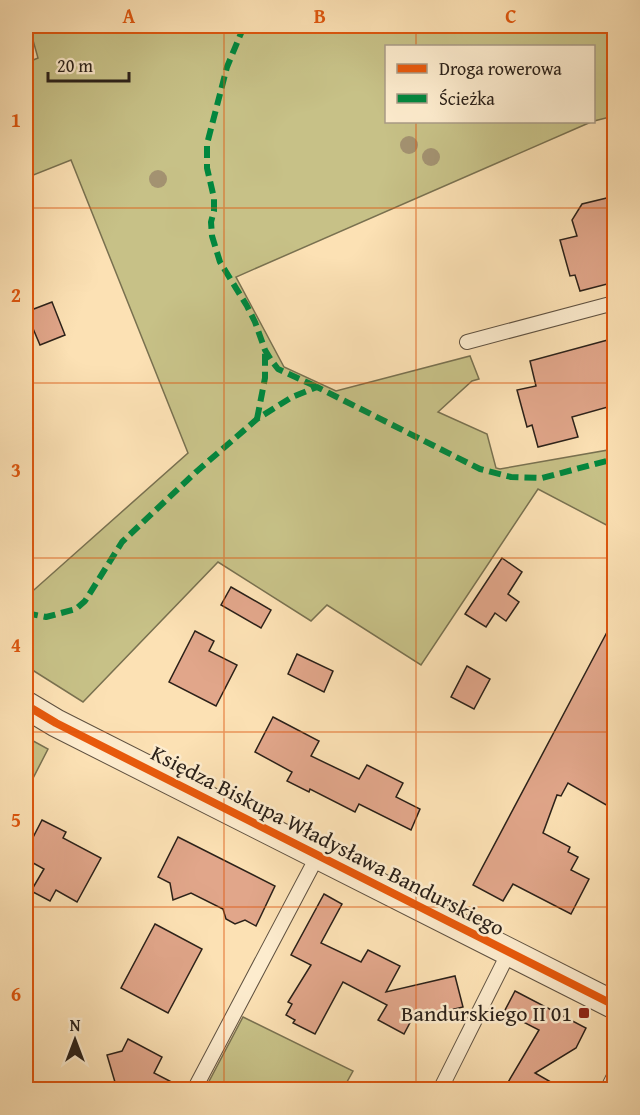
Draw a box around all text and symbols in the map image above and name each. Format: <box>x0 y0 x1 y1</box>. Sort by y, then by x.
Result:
text: A <box>123 1 136 30</box>
text: B <box>314 1 326 30</box>
text: C <box>505 1 517 30</box>
scale bar <box>48 45 129 83</box>
legend <box>385 45 595 123</box>
text: 20 m <box>57 52 93 79</box>
text: Droga rowerowa <box>439 55 562 82</box>
text: Ścieżka <box>439 85 495 112</box>
text: 1 <box>11 105 21 134</box>
text: 2 <box>11 280 21 309</box>
text: 3 <box>11 455 21 484</box>
text: 4 <box>11 630 21 659</box>
street label: Księdza Biskupa Władysława Bandurskiego <box>146 737 510 943</box>
text: 5 <box>11 805 21 834</box>
text: 6 <box>11 979 21 1008</box>
place label: Bandurskiego II 01 <box>401 997 572 1029</box>
marker: Bandurskiego II 01 <box>577 1006 591 1020</box>
north arrow <box>45 1010 105 1070</box>
text: N <box>70 1013 81 1037</box>

